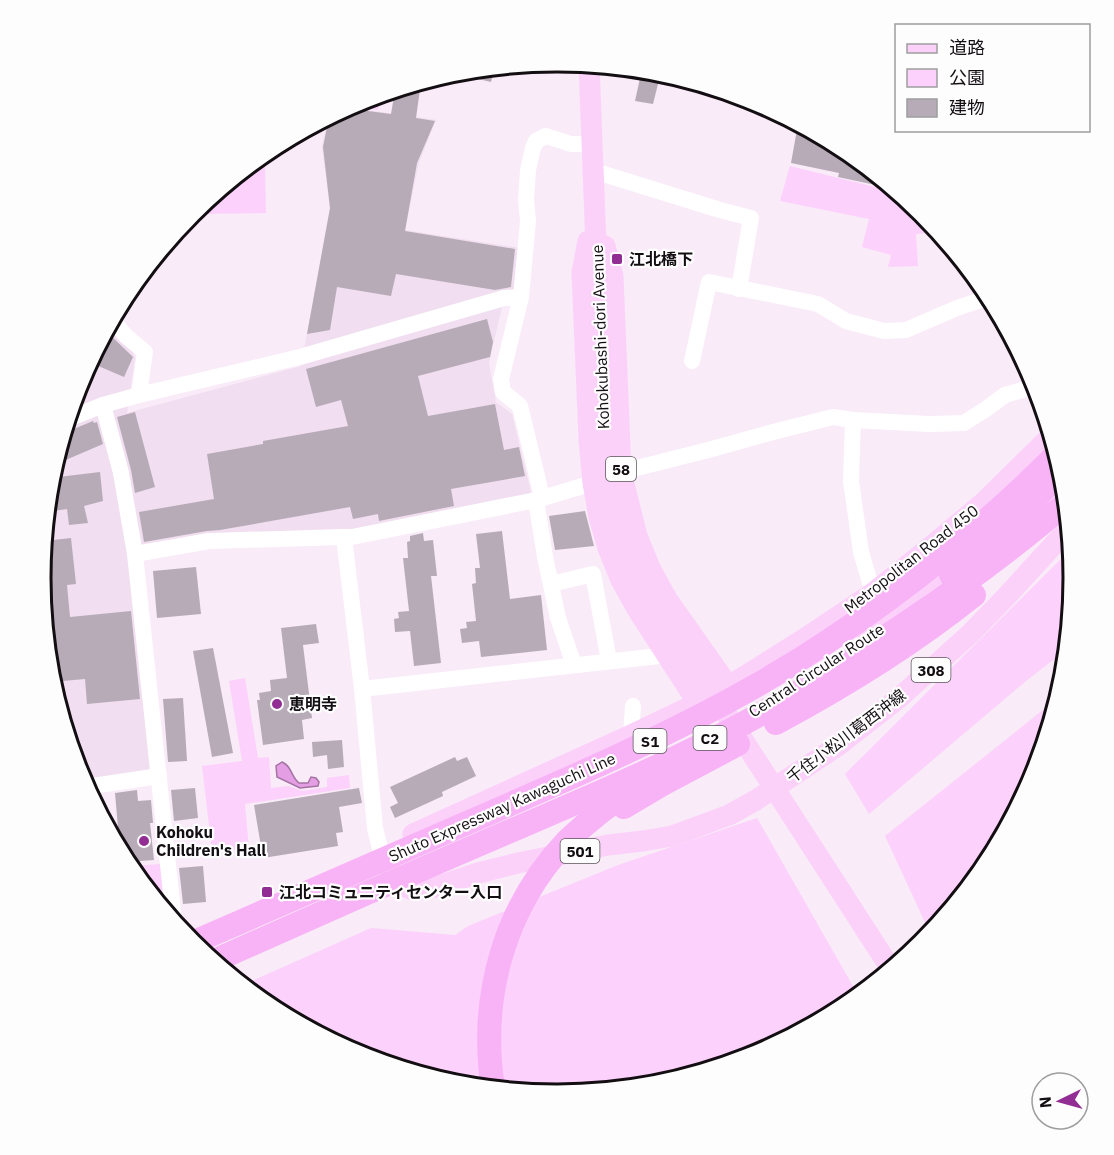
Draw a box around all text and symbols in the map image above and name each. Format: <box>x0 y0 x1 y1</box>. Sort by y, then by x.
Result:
legend <box>895 24 1090 132</box>
text: 道路 <box>949 36 985 59</box>
text: 公園 <box>949 66 985 89</box>
text: 建物 <box>949 96 985 119</box>
street label: Kohokubashi-dori Avenue <box>587 244 613 430</box>
place label: 江北橋下 <box>629 249 693 269</box>
marker: 江北橋下 <box>610 252 624 266</box>
road number: 58 <box>606 457 636 481</box>
street label: Metropolitan Road 450 <box>840 500 982 618</box>
street label: Central Circular Route <box>744 619 888 721</box>
road number: 308 <box>912 658 950 682</box>
street label: 千住小松川葛西沖線 <box>782 685 910 787</box>
place label: 恵明寺 <box>289 694 337 714</box>
marker: 恵明寺 <box>270 697 284 711</box>
road number: C2 <box>694 726 726 750</box>
road number: S1 <box>634 729 666 753</box>
street label: Shuto Expressway Kawaguchi Line <box>386 748 619 866</box>
place label: Kohoku Children's Hall <box>156 822 266 860</box>
marker: Kohoku Children's Hall <box>137 834 151 848</box>
road number: 501 <box>560 839 600 863</box>
place label: 江北コミュニティセンター入口 <box>279 882 502 902</box>
marker: 江北コミュニティセンター入口 <box>260 885 274 899</box>
north arrow <box>1030 1071 1090 1131</box>
text: N <box>1035 1096 1056 1109</box>

